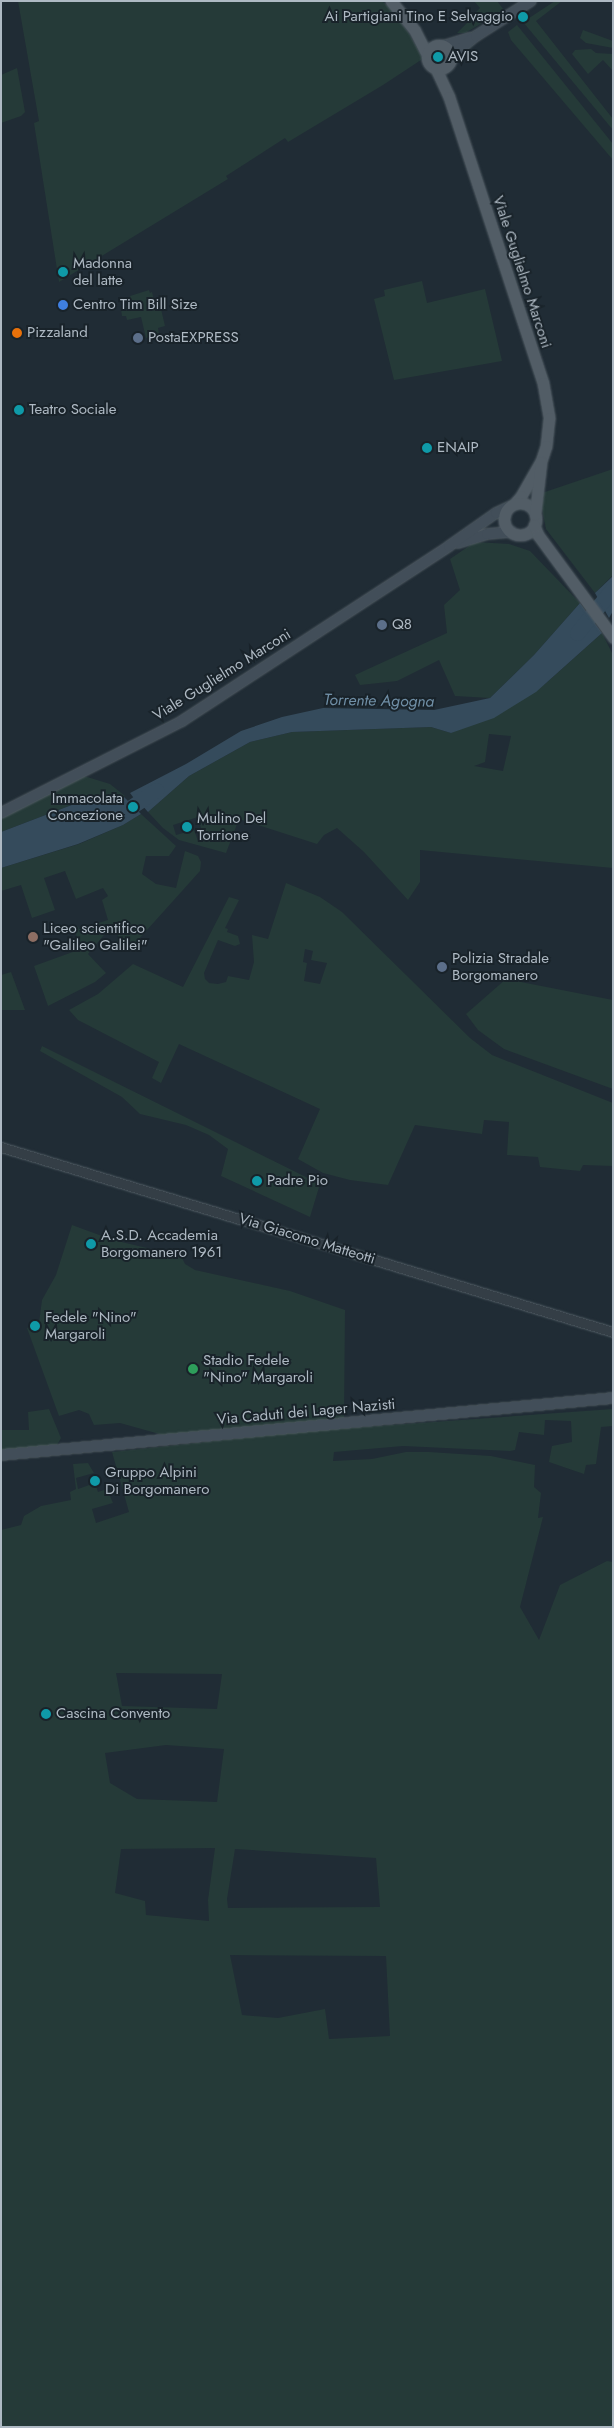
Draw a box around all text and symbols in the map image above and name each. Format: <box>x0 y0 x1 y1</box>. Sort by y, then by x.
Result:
place label: Ai Partigiani Tino E Selvaggio <box>325 8 513 26</box>
marker: Ai Partigiani Tino E Selvaggio <box>517 11 529 23</box>
place label: AVIS <box>448 48 478 66</box>
marker: AVIS <box>432 51 444 63</box>
street label: Viale Guglielmo Marconi <box>489 194 555 350</box>
place label: Madonna del latte <box>73 254 132 289</box>
marker: Madonna del latte <box>57 266 69 278</box>
place label: Centro Tim Bill Size <box>73 296 197 314</box>
marker: Centro Tim Bill Size <box>57 299 69 311</box>
place label: Pizzaland <box>27 324 88 342</box>
marker: Pizzaland <box>11 327 23 339</box>
place label: PostaEXPRESS <box>148 329 239 347</box>
marker: PostaEXPRESS <box>132 332 144 344</box>
place label: Teatro Sociale <box>29 401 116 419</box>
marker: Teatro Sociale <box>13 404 25 416</box>
place label: ENAIP <box>437 439 479 457</box>
marker: ENAIP <box>421 442 433 454</box>
place label: Q8 <box>392 616 412 634</box>
marker: Q8 <box>376 619 388 631</box>
street label: Viale Guglielmo Marconi <box>150 625 294 725</box>
water label: Torrente Agogna <box>324 690 434 712</box>
place label: Immacolata Concezione <box>47 789 123 824</box>
marker: Immacolata Concezione <box>127 801 139 813</box>
place label: Mulino Del Torrione <box>197 809 266 844</box>
marker: Mulino Del Torrione <box>181 821 193 833</box>
place label: Liceo scientifico "Galileo Galilei" <box>43 919 148 954</box>
marker: Liceo scientifico "Galileo Galilei" <box>27 931 39 943</box>
place label: Polizia Stradale Borgomanero <box>452 949 549 984</box>
marker: Polizia Stradale Borgomanero <box>436 961 448 973</box>
place label: Padre Pio <box>267 1172 328 1190</box>
marker: Padre Pio <box>251 1175 263 1187</box>
street label: Via Giacomo Matteotti <box>237 1210 377 1268</box>
place label: A.S.D. Accademia Borgomanero 1961 <box>101 1226 222 1261</box>
marker: A.S.D. Accademia Borgomanero 1961 <box>85 1238 97 1250</box>
place label: Fedele "Nino" Margaroli <box>45 1308 137 1343</box>
marker: Fedele "Nino" Margaroli <box>29 1320 41 1332</box>
place label: Stadio Fedele "Nino" Margaroli <box>203 1351 313 1386</box>
marker: Stadio Fedele "Nino" Margaroli <box>187 1363 199 1375</box>
street label: Via Caduti dei Lager Nazisti <box>216 1395 396 1429</box>
place label: Gruppo Alpini Di Borgomanero <box>105 1463 209 1498</box>
marker: Gruppo Alpini Di Borgomanero <box>89 1475 101 1487</box>
place label: Cascina Convento <box>56 1705 170 1723</box>
marker: Cascina Convento <box>40 1708 52 1720</box>

